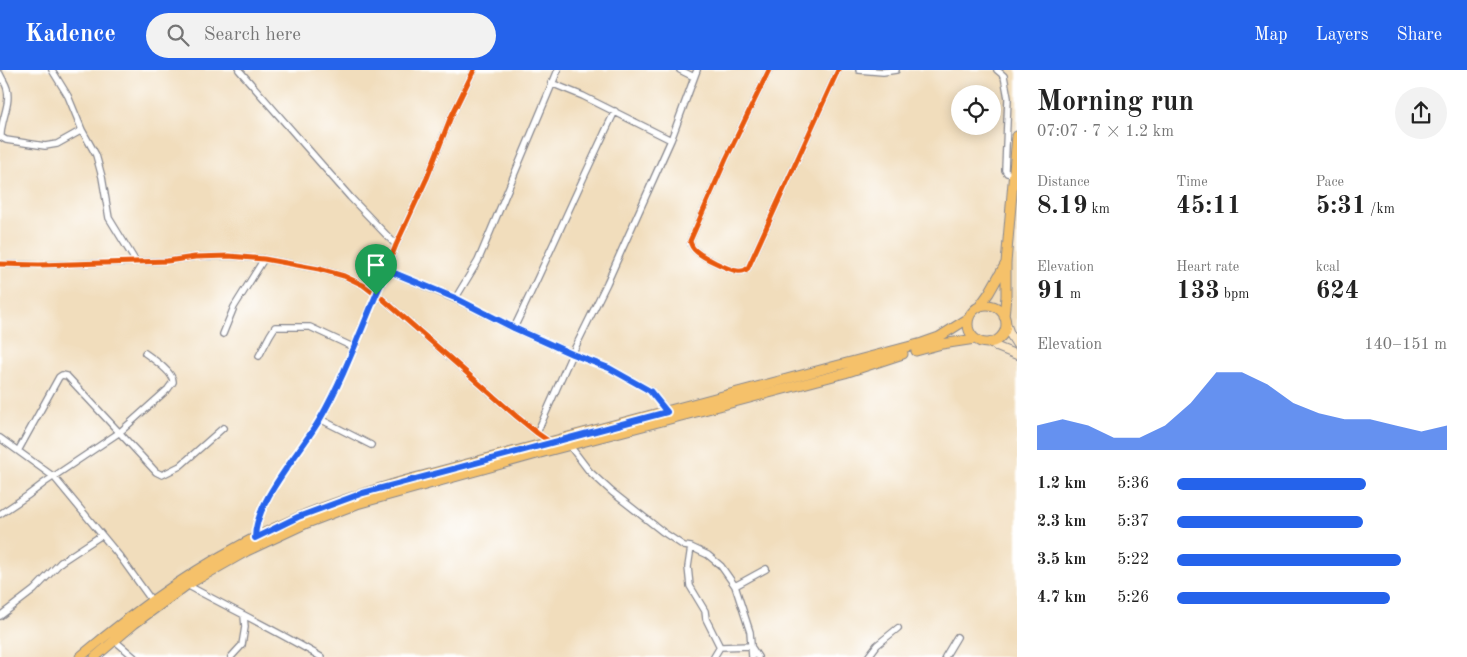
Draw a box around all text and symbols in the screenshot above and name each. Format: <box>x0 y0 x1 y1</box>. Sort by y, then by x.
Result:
search box <box>146 13 496 58</box>
icon: search <box>164 21 192 49</box>
text: Kadence <box>25 23 116 47</box>
text: Search here <box>204 26 301 45</box>
text: Map <box>1254 26 1288 44</box>
text: Layers <box>1316 26 1368 44</box>
text: Share <box>1396 26 1442 44</box>
map controls <box>951 85 1001 135</box>
button: locate <box>951 85 1001 135</box>
button: share <box>1395 87 1447 139</box>
text: Morning run <box>1037 89 1194 117</box>
text: 07:07 · 7 × 1.2 km <box>1037 124 1174 140</box>
text: Distance <box>1037 175 1090 189</box>
text: Time <box>1176 175 1208 189</box>
text: Pace <box>1316 175 1344 189</box>
text: 8.19 <box>1037 194 1088 219</box>
text: 45:11 <box>1176 194 1241 219</box>
text: 5:31 <box>1316 194 1366 219</box>
text: km <box>1088 202 1110 216</box>
text: /km <box>1366 202 1395 216</box>
pin <box>355 244 397 295</box>
icon: arrive <box>362 251 390 279</box>
text: Elevation <box>1037 260 1094 274</box>
text: Heart rate <box>1176 260 1239 274</box>
text: kcal <box>1316 260 1340 274</box>
text: 91 <box>1037 279 1066 304</box>
text: 133 <box>1176 279 1220 304</box>
text: 624 <box>1316 279 1359 304</box>
text: m <box>1066 287 1081 301</box>
text: bpm <box>1220 287 1249 301</box>
text: Elevation <box>1037 337 1102 353</box>
text: 140–151 m <box>1364 337 1447 353</box>
text: 1.2 km <box>1037 476 1086 492</box>
text: 5:36 <box>1117 476 1149 492</box>
text: 2.3 km <box>1037 514 1086 530</box>
text: 5:37 <box>1117 514 1149 530</box>
text: 3.5 km <box>1037 552 1086 568</box>
text: 5:22 <box>1117 552 1149 568</box>
text: 4.7 km <box>1037 590 1086 606</box>
text: 5:26 <box>1117 590 1149 606</box>

